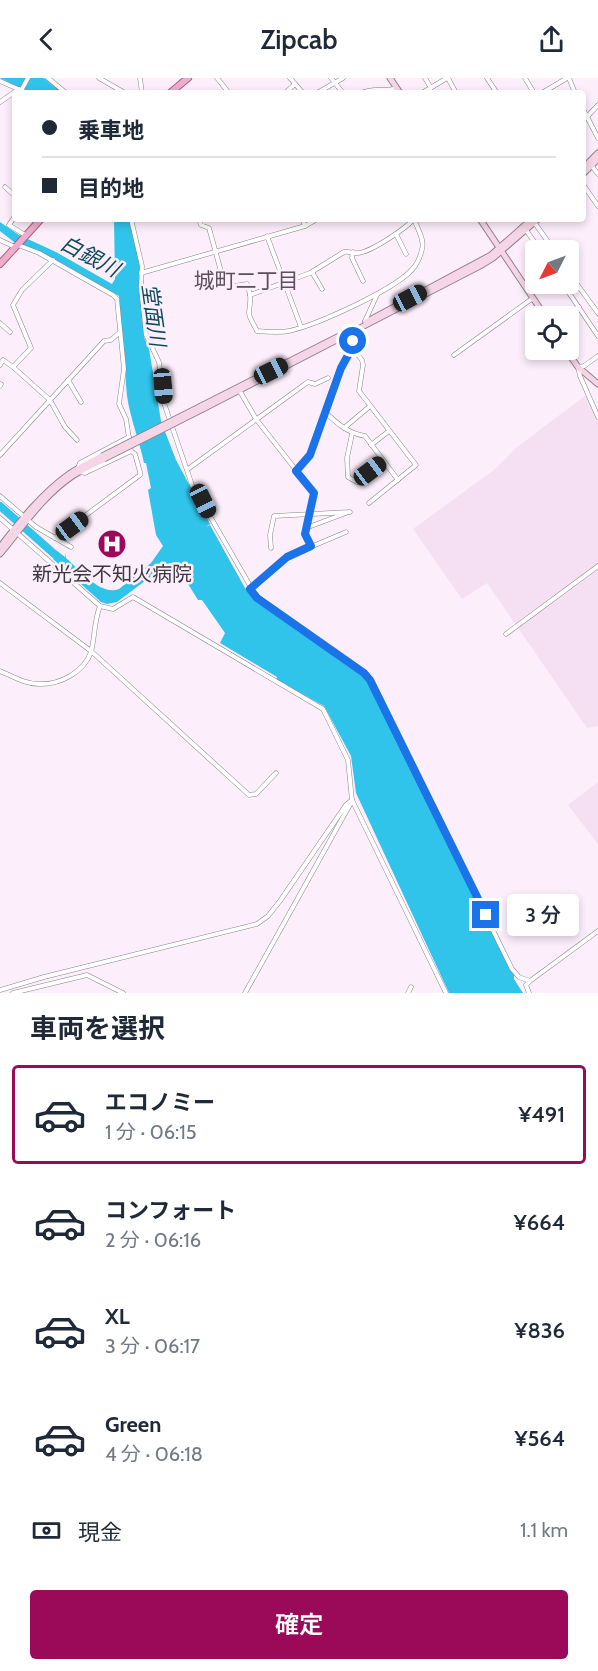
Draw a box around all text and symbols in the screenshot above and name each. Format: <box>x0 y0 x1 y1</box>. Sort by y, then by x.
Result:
icon: back <box>30 23 63 56</box>
text: Zipcab <box>261 23 337 56</box>
icon: share <box>535 23 568 56</box>
text: 乗車地 <box>78 117 144 144</box>
text: 目的地 <box>78 175 144 202</box>
water label: 白銀川 <box>56 230 125 283</box>
north arrow <box>525 240 579 294</box>
map controls <box>525 240 579 360</box>
district label: 城町二丁目 <box>194 268 299 293</box>
water label: 堂面川 <box>137 282 171 350</box>
car <box>390 282 430 314</box>
button: locate <box>525 306 579 360</box>
route start <box>339 327 366 354</box>
car <box>251 355 291 387</box>
car <box>152 367 174 405</box>
car <box>350 453 390 489</box>
car <box>187 481 219 521</box>
car <box>52 508 92 544</box>
hospital icon: 新光会不知火病院 <box>96 528 128 560</box>
place label: 新光会不知火病院 <box>32 562 192 586</box>
callout: 3 分 <box>507 894 579 936</box>
route end <box>472 901 499 928</box>
text: 3 分 <box>525 903 561 927</box>
text: 車両を選択 <box>30 1012 165 1045</box>
icon: car <box>33 1088 87 1142</box>
text: エコノミー <box>105 1089 215 1116</box>
text: ¥491 <box>519 1101 565 1128</box>
text: 1 分 · 06:15 <box>105 1120 197 1144</box>
icon: car <box>33 1196 87 1250</box>
text: コンフォート <box>105 1197 236 1224</box>
text: ¥664 <box>514 1209 565 1236</box>
text: 2 分 · 06:16 <box>105 1228 201 1252</box>
text: XL <box>105 1303 130 1330</box>
icon: car <box>33 1304 87 1358</box>
text: ¥836 <box>514 1317 565 1344</box>
text: 3 分 · 06:17 <box>105 1334 200 1358</box>
text: Green <box>105 1411 161 1438</box>
icon: car <box>33 1412 87 1466</box>
text: ¥564 <box>514 1425 565 1452</box>
text: 4 分 · 06:18 <box>105 1442 203 1466</box>
icon: cash <box>30 1514 63 1547</box>
text: 1.1 km <box>520 1518 568 1542</box>
text: 現金 <box>78 1519 122 1546</box>
button: 確定 <box>30 1590 568 1659</box>

